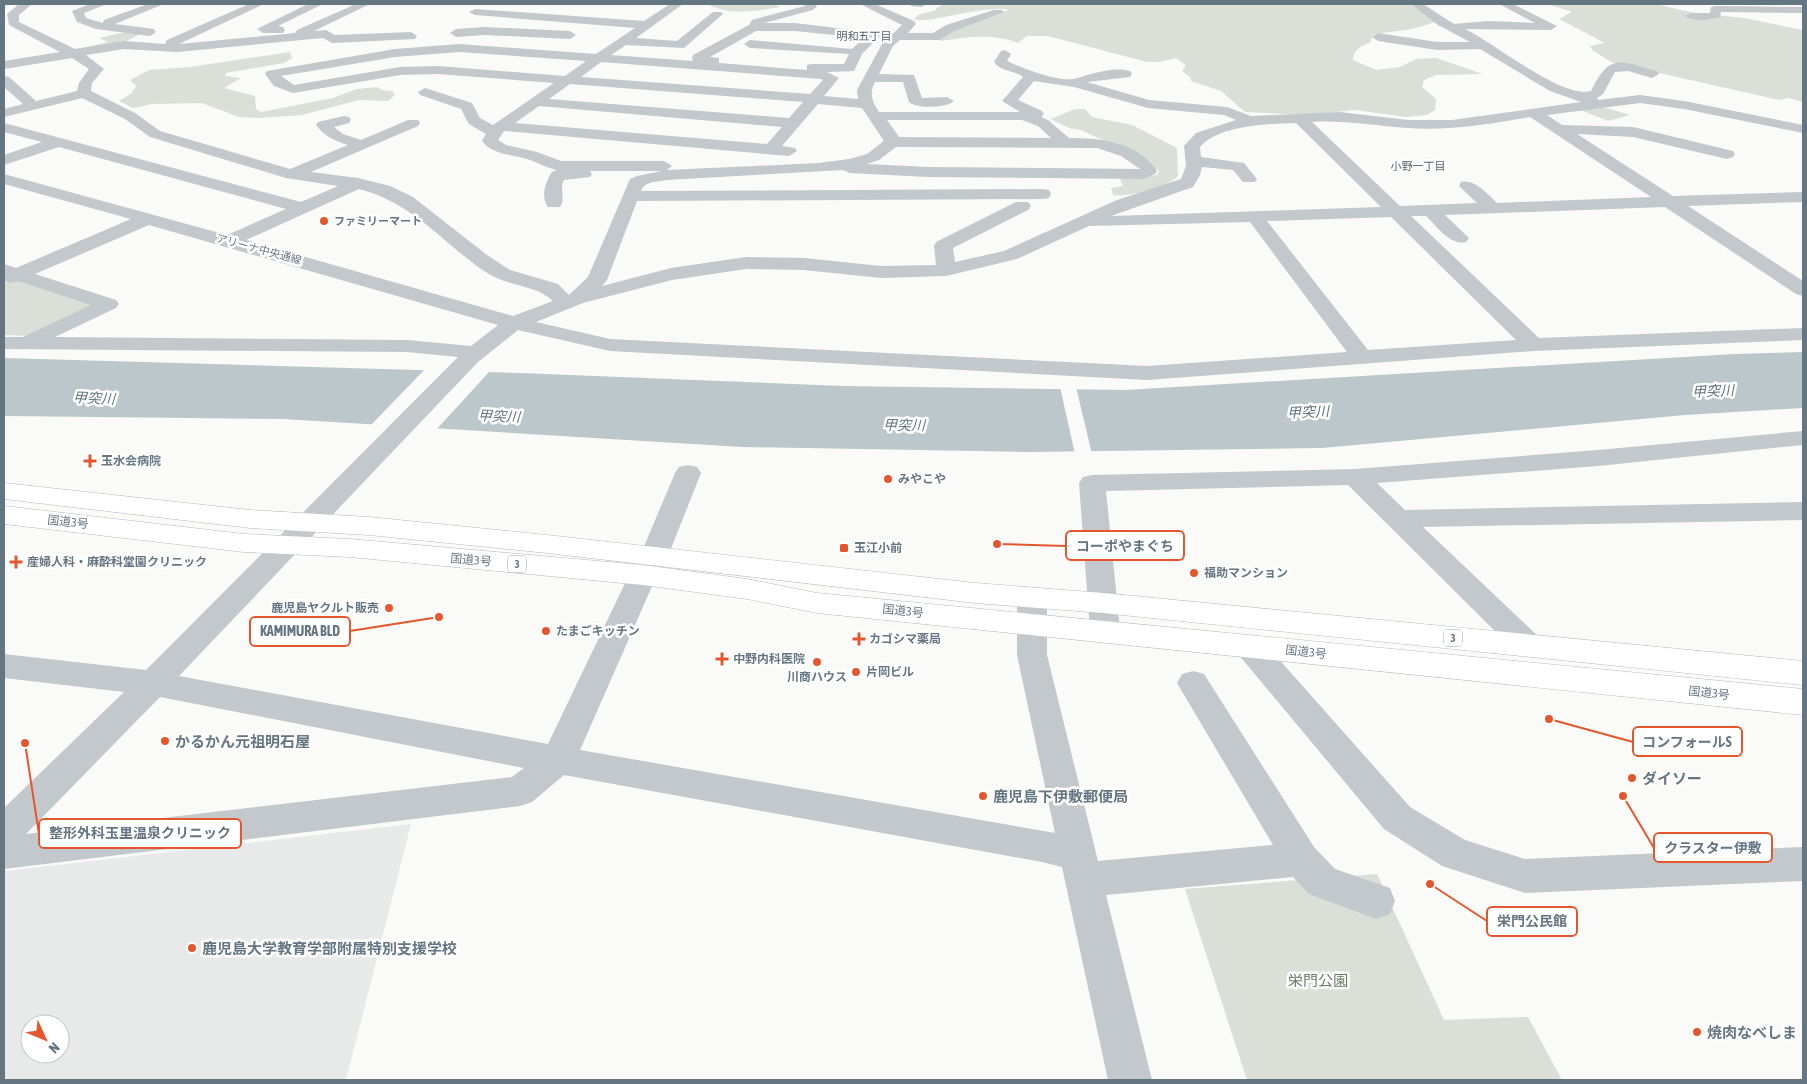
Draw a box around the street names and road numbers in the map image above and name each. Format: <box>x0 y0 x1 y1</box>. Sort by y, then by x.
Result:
street label: アリーナ中央通線 <box>215 232 303 266</box>
street label: 国道3号 <box>47 513 89 531</box>
street label: 国道3号 <box>450 551 492 569</box>
road number: 3 <box>508 556 526 572</box>
street label: 国道3号 <box>882 602 924 620</box>
road number: 3 <box>1444 630 1462 646</box>
street label: 国道3号 <box>1285 643 1327 661</box>
street label: 国道3号 <box>1688 684 1730 702</box>

